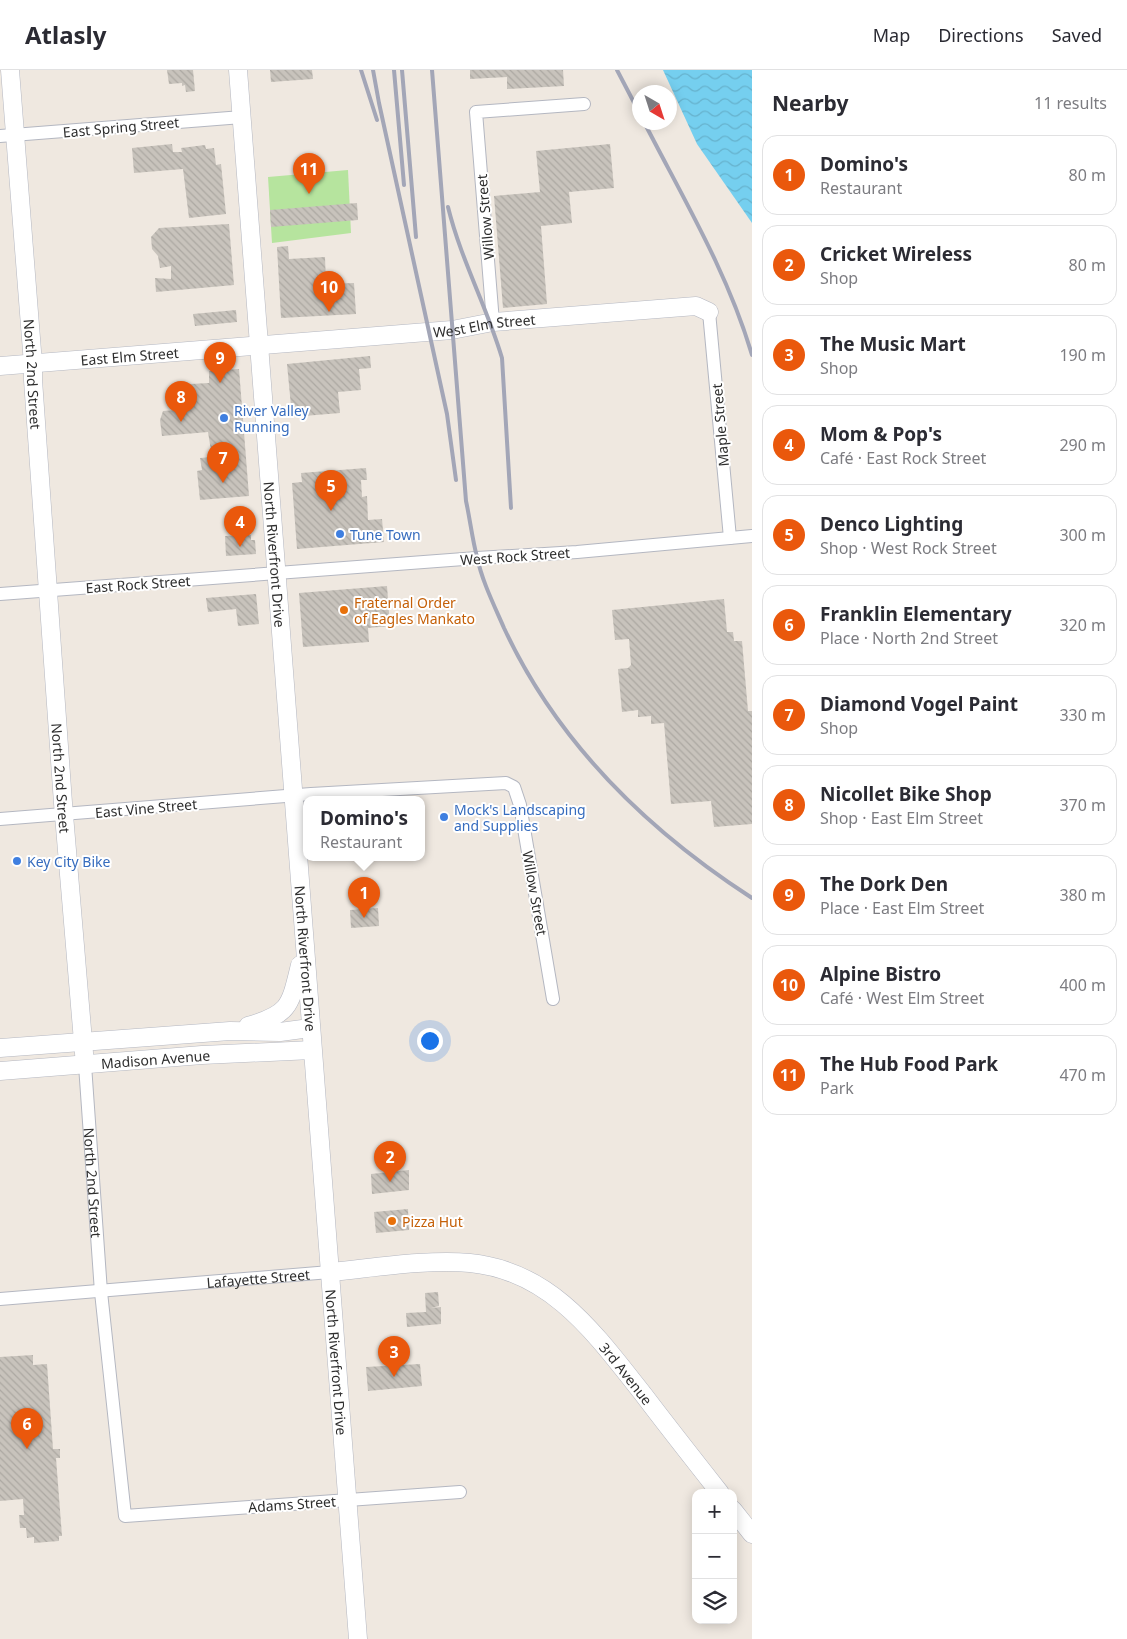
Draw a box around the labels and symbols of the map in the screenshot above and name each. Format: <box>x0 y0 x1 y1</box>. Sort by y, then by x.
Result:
north arrow <box>632 85 677 130</box>
street label: East Spring Street <box>62 112 180 142</box>
pin: 11 <box>293 153 325 194</box>
street label: Willow Street <box>472 173 498 261</box>
pin: 10 <box>313 271 345 312</box>
street label: West Elm Street <box>432 309 536 341</box>
street label: North 2nd Street <box>20 318 46 430</box>
street label: East Elm Street <box>80 342 179 369</box>
pin: 9 <box>204 342 236 383</box>
pin: 8 <box>165 381 197 422</box>
street label: Maple Street <box>707 383 733 467</box>
place label: River Valley Running <box>234 401 310 436</box>
marker: River Valley Running <box>218 412 230 424</box>
pin: 7 <box>207 442 239 483</box>
pin: 5 <box>315 470 347 511</box>
street label: North Riverfront Drive <box>260 481 290 628</box>
pin: 4 <box>224 506 256 547</box>
place label: Tune Town <box>350 525 421 544</box>
marker: Tune Town <box>334 528 346 540</box>
street label: West Rock Street <box>459 543 571 569</box>
street label: East Rock Street <box>85 571 191 597</box>
place label: Fraternal Order of Eagles Mankato <box>354 593 475 628</box>
marker: Fraternal Order of Eagles Mankato <box>338 604 350 616</box>
street label: North 2nd Street <box>48 722 75 834</box>
street label: East Vine Street <box>94 794 198 822</box>
place label: Mock's Landscaping and Supplies <box>454 800 586 835</box>
marker: Mock's Landscaping and Supplies <box>438 811 450 823</box>
street label: Willow Street <box>518 849 552 937</box>
place label: Key City Bike <box>27 852 111 871</box>
marker: Key City Bike <box>11 855 23 867</box>
pin: 1 <box>348 877 380 918</box>
street label: North Riverfront Drive <box>291 885 321 1032</box>
your location <box>417 1028 443 1054</box>
street label: Madison Avenue <box>100 1045 211 1072</box>
street label: North 2nd Street <box>80 1127 107 1238</box>
pin: 2 <box>374 1141 406 1182</box>
place label: Pizza Hut <box>402 1212 463 1231</box>
marker: Pizza Hut <box>386 1215 398 1227</box>
street label: Lafayette Street <box>206 1264 311 1292</box>
street label: North Riverfront Drive <box>322 1289 352 1436</box>
pin: 3 <box>378 1336 410 1377</box>
street label: 3rd Avenue <box>596 1338 657 1409</box>
pin: 6 <box>11 1408 43 1449</box>
street label: Adams Street <box>247 1491 337 1517</box>

